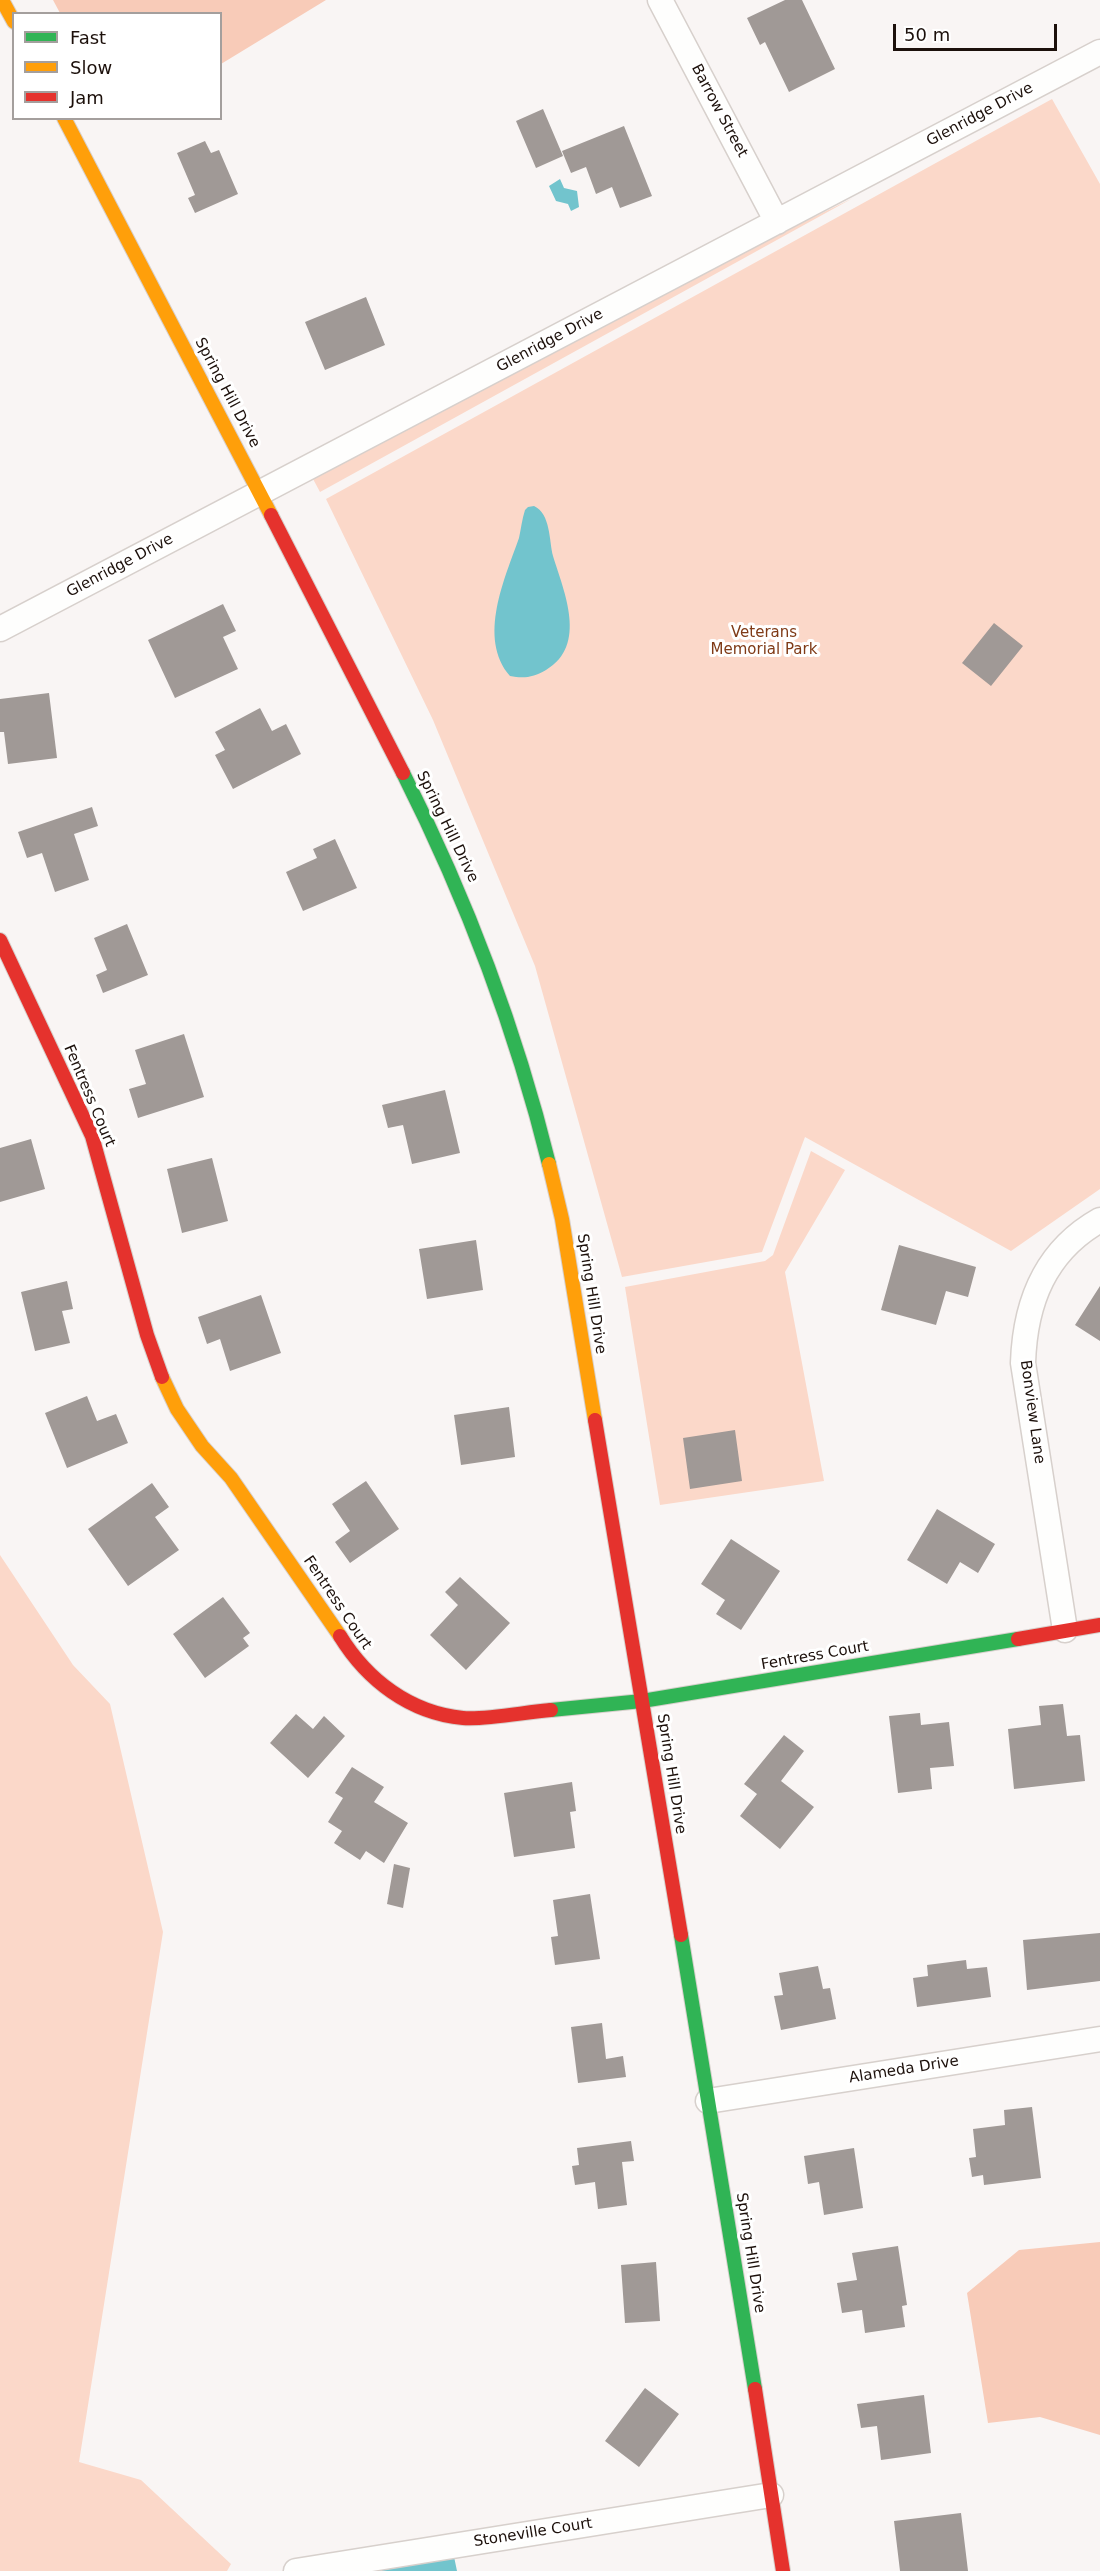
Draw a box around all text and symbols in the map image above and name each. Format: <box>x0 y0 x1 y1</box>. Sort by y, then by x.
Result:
legend <box>12 12 222 120</box>
scale bar <box>896 12 1060 50</box>
text: 50 m <box>904 24 950 45</box>
text: Fast <box>70 27 106 48</box>
text: Slow <box>70 57 112 78</box>
street label: Barrow Street <box>687 61 751 161</box>
street label: Glenridge Drive <box>924 79 1036 151</box>
text: Jam <box>70 87 104 108</box>
street label: Glenridge Drive <box>494 305 606 377</box>
street label: Spring Hill Drive <box>190 335 264 451</box>
street label: Glenridge Drive <box>64 530 176 602</box>
park label: Veterans Memorial Park <box>711 624 817 659</box>
street label: Spring Hill Drive <box>412 768 482 886</box>
street label: Fentress Court <box>59 1042 119 1150</box>
street label: Spring Hill Drive <box>573 1232 609 1356</box>
street label: Bonview Lane <box>1016 1359 1048 1465</box>
street label: Fentress Court <box>299 1553 375 1653</box>
street label: Fentress Court <box>760 1638 870 1674</box>
street label: Spring Hill Drive <box>653 1712 689 1836</box>
street label: Alameda Drive <box>848 2052 960 2088</box>
street label: Spring Hill Drive <box>732 2191 768 2315</box>
street label: Stoneville Court <box>472 2515 594 2551</box>

